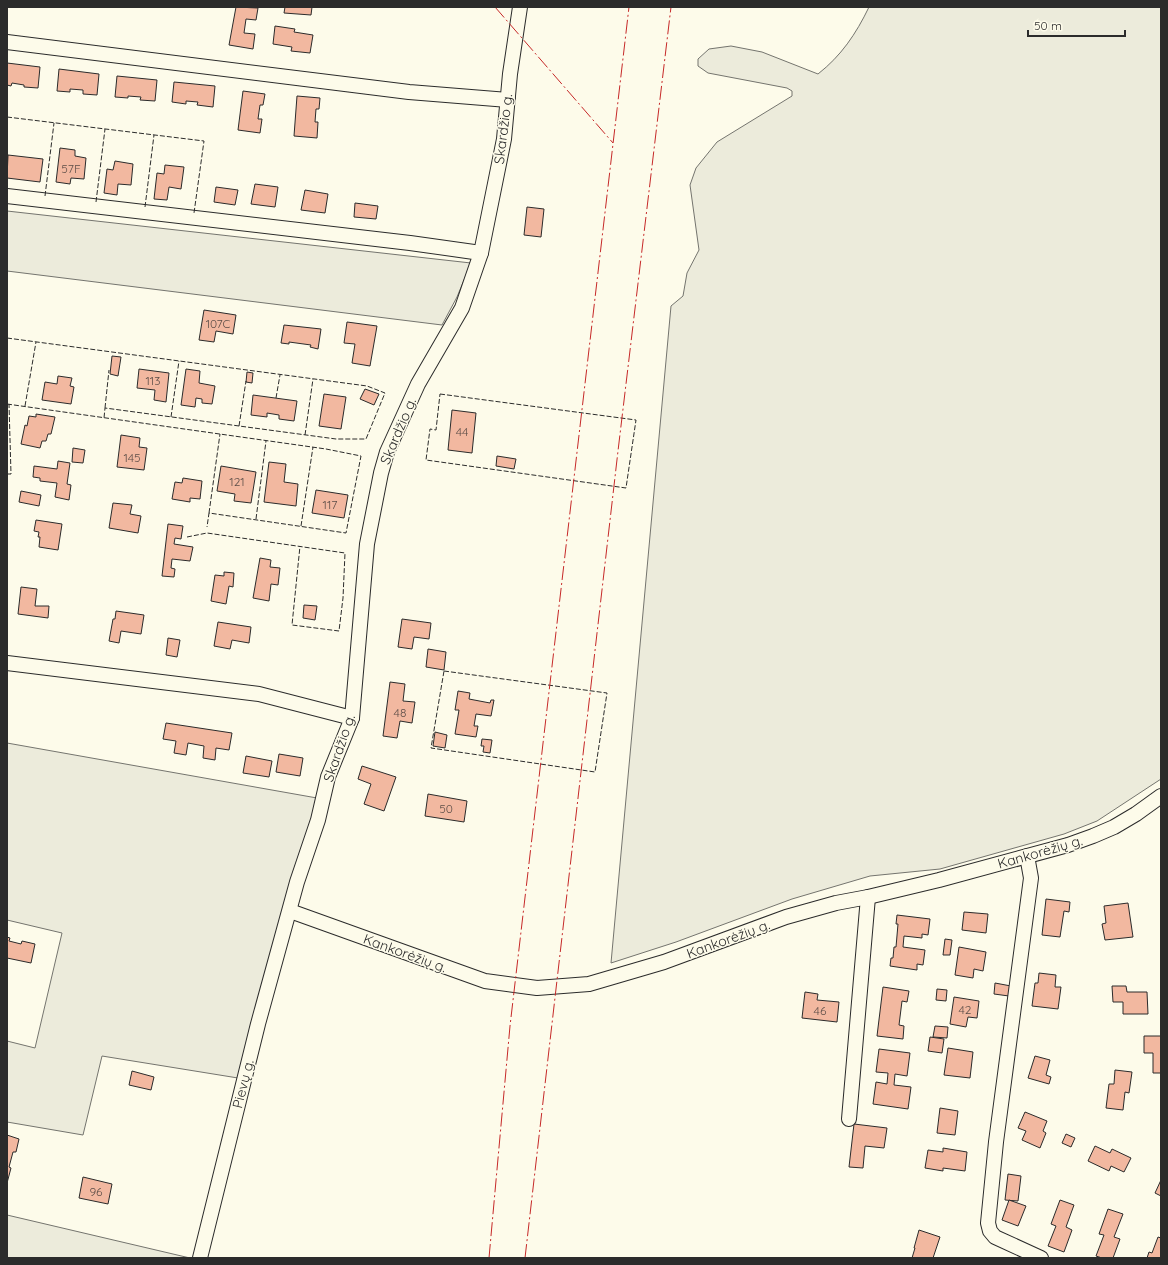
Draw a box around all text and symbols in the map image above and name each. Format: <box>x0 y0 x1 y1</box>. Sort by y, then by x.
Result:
scale bar <box>1028 12 1125 38</box>
text: 50 m <box>1034 18 1062 33</box>
street label: Skardžio g. <box>490 93 516 165</box>
house number: 57F <box>61 161 81 176</box>
house number: 107C <box>206 316 230 331</box>
house number: 113 <box>145 373 161 388</box>
street label: Skardžio g. <box>376 395 420 467</box>
house number: 44 <box>456 424 468 439</box>
house number: 145 <box>123 450 141 465</box>
house number: 121 <box>229 474 245 489</box>
house number: 117 <box>322 497 338 512</box>
house number: 48 <box>394 705 406 720</box>
street label: Skardžio g. <box>319 712 359 784</box>
house number: 50 <box>439 801 453 816</box>
street label: Kankorėžių g. <box>996 831 1084 873</box>
street label: Kankorėžių g. <box>684 916 772 962</box>
street label: Kankorėžių g. <box>361 930 449 976</box>
house number: 42 <box>959 1002 972 1017</box>
house number: 46 <box>814 1003 827 1018</box>
street label: Pievų g. <box>228 1058 258 1110</box>
house number: 96 <box>89 1184 103 1199</box>

